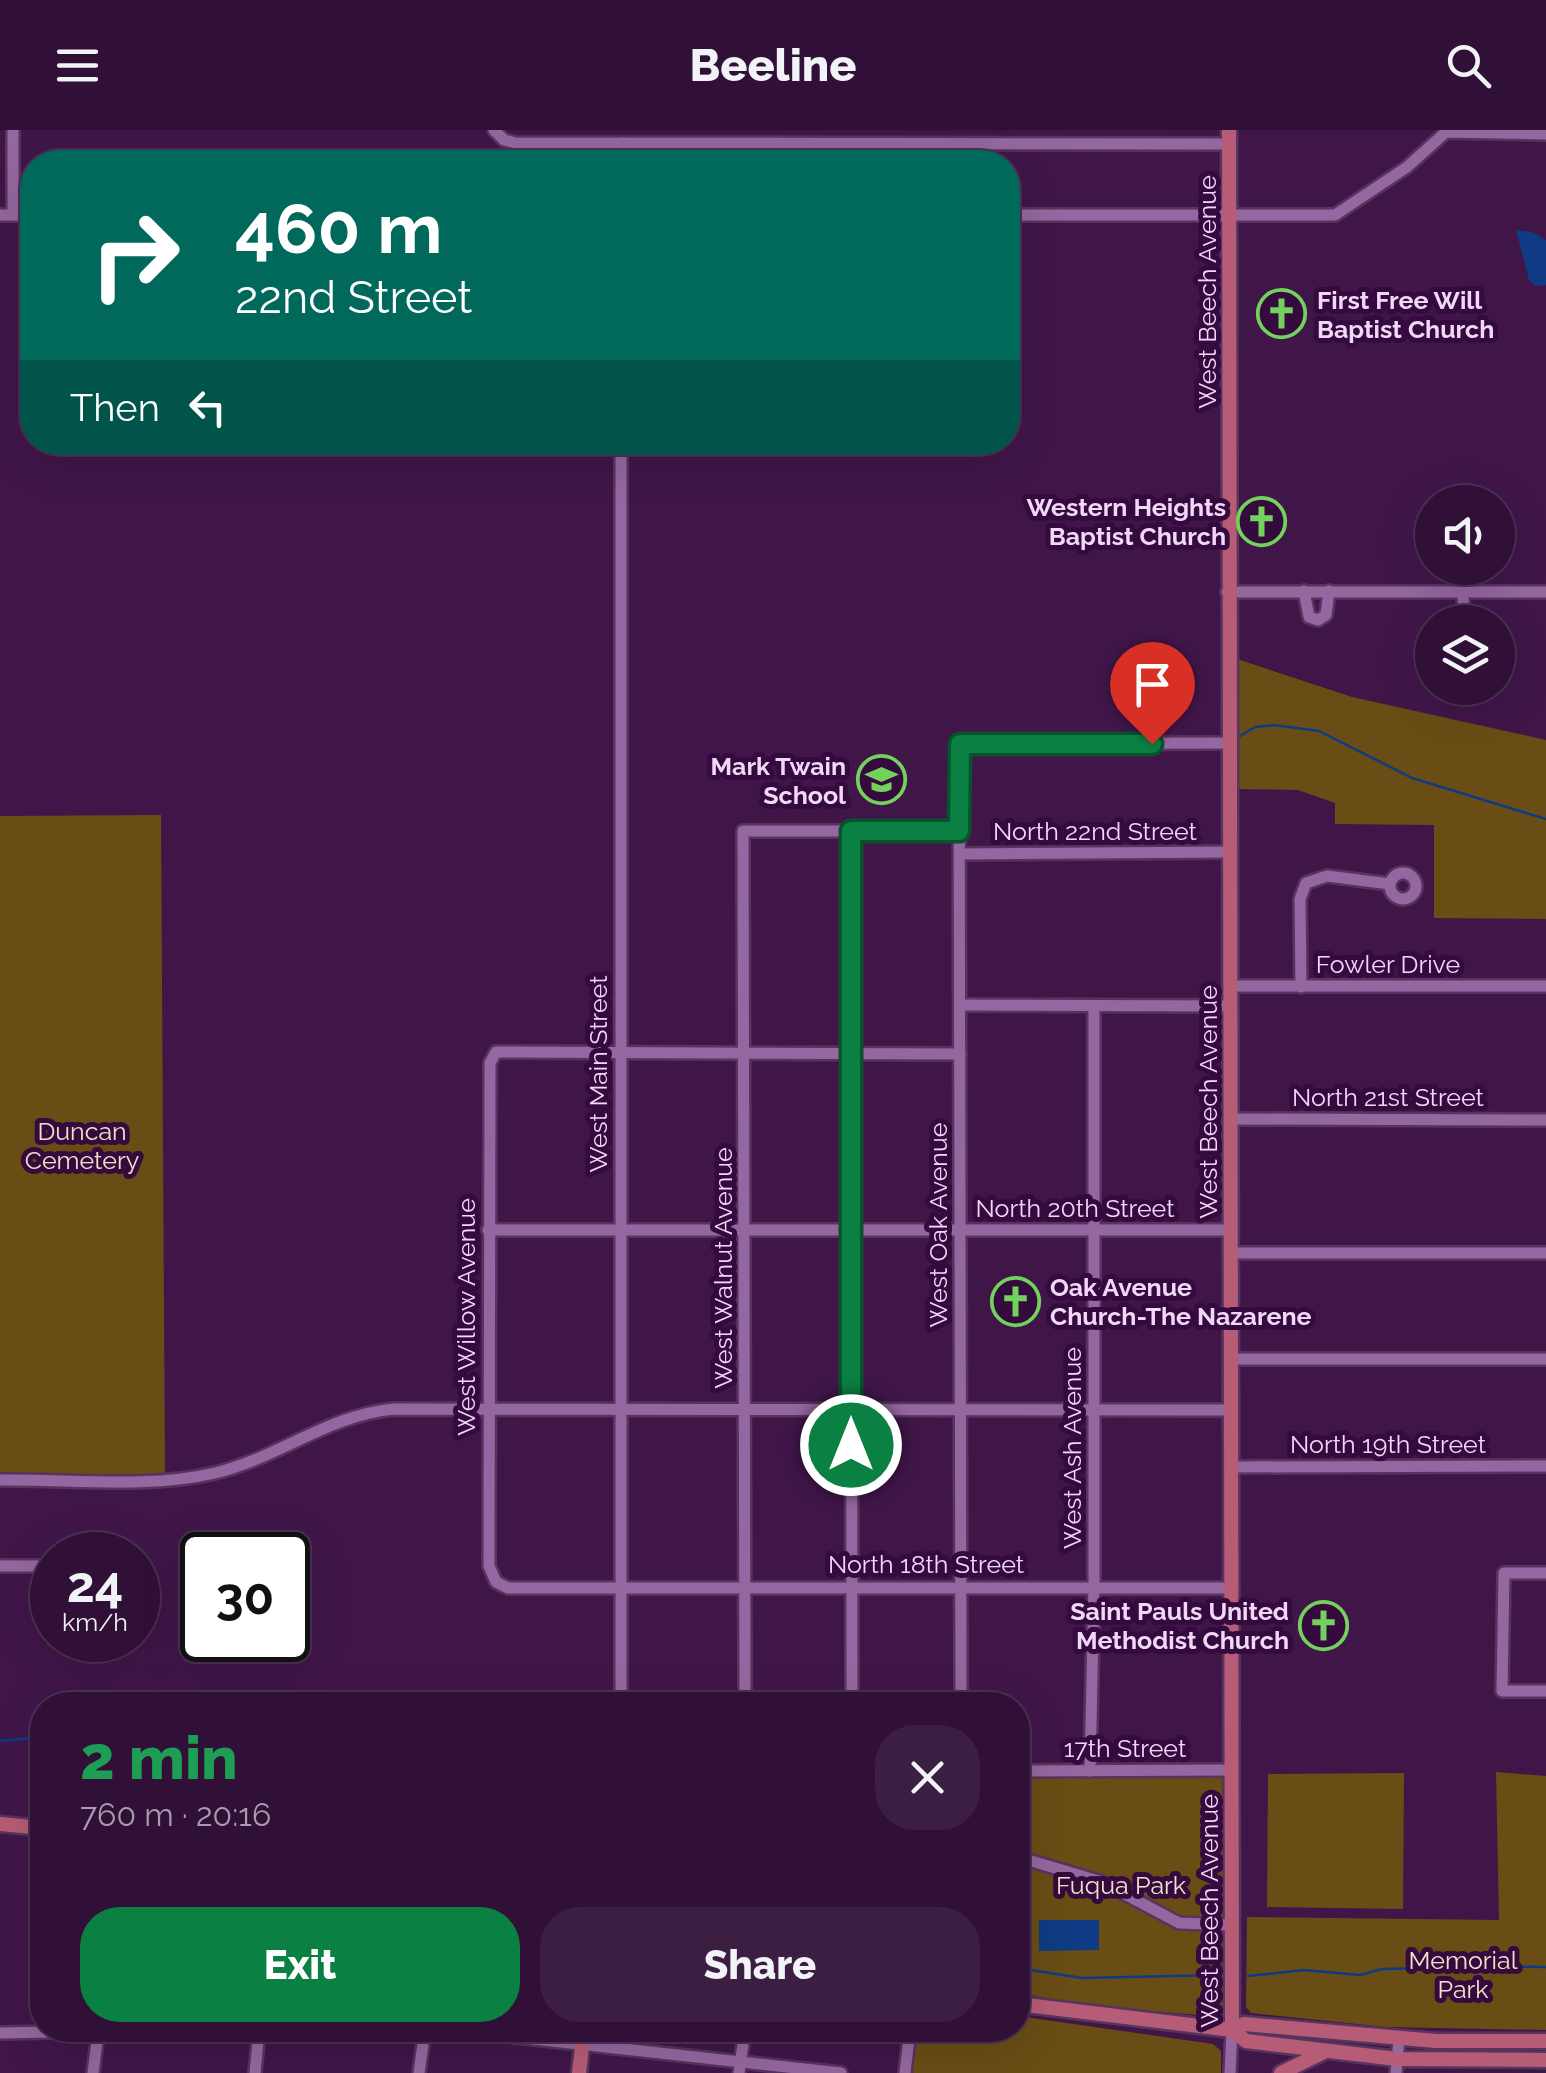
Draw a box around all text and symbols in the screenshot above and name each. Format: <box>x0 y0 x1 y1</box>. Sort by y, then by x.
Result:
icon: menu <box>50 38 105 93</box>
icon: search <box>1441 38 1496 93</box>
text: Beeline <box>689 39 857 92</box>
street label: West Beech Avenue <box>1192 175 1222 409</box>
text: 460 m <box>235 187 442 269</box>
icon: right <box>70 190 200 320</box>
text: 22nd Street <box>235 271 472 324</box>
place label: First Free Will Baptist Church <box>1317 285 1494 344</box>
church icon: First Free Will Baptist Church <box>1256 288 1308 340</box>
icon: left <box>180 380 235 435</box>
text: Then <box>70 385 160 430</box>
map controls <box>1415 485 1515 705</box>
button: sound <box>1415 485 1515 585</box>
place label: Western Heights Baptist Church <box>1026 492 1226 551</box>
church icon: Western Heights Baptist Church <box>1235 495 1287 547</box>
button: layers <box>1415 605 1515 705</box>
pin <box>1110 642 1195 745</box>
icon: arrive <box>1125 657 1180 712</box>
place label: Mark Twain School <box>711 751 846 810</box>
school or university icon: Mark Twain School <box>855 754 907 806</box>
street label: North 22nd Street <box>993 816 1198 846</box>
street label: Fowler Drive <box>1316 949 1460 979</box>
street label: West Main Street <box>583 975 613 1173</box>
street label: West Beech Avenue <box>1193 985 1223 1219</box>
street label: North 21st Street <box>1292 1082 1485 1112</box>
park label: Duncan Cemetery <box>25 1116 140 1175</box>
street label: West Oak Avenue <box>923 1123 953 1327</box>
street label: West Walnut Avenue <box>708 1147 738 1389</box>
street label: North 20th Street <box>975 1193 1175 1223</box>
street label: West Willow Avenue <box>451 1198 481 1436</box>
place label: Oak Avenue Church-The Nazarene <box>1050 1272 1312 1331</box>
church icon: Oak Avenue Church-The Nazarene <box>989 1275 1041 1327</box>
street label: West Ash Avenue <box>1057 1347 1087 1549</box>
position arrow <box>799 1393 903 1497</box>
street label: North 19th Street <box>1290 1429 1487 1459</box>
speed limit sign: 30 <box>180 1532 310 1662</box>
street label: North 18th Street <box>828 1549 1025 1579</box>
text: 24 <box>67 1555 123 1614</box>
place label: Saint Pauls United Methodist Church <box>1070 1596 1289 1655</box>
church icon: Saint Pauls United Methodist Church <box>1298 1599 1350 1651</box>
text: km/h <box>62 1607 128 1637</box>
text: 2 min <box>80 1723 238 1793</box>
button: close <box>875 1725 980 1830</box>
street label: 17th Street <box>1064 1733 1187 1763</box>
street label: West Beech Avenue <box>1194 1794 1224 2028</box>
text: 760 m · 20:16 <box>80 1796 271 1833</box>
park label: Fuqua Park <box>1056 1870 1187 1900</box>
button: Exit <box>80 1907 520 2022</box>
button: Share <box>540 1907 980 2022</box>
park label: Memorial Park <box>1409 1945 1518 2004</box>

